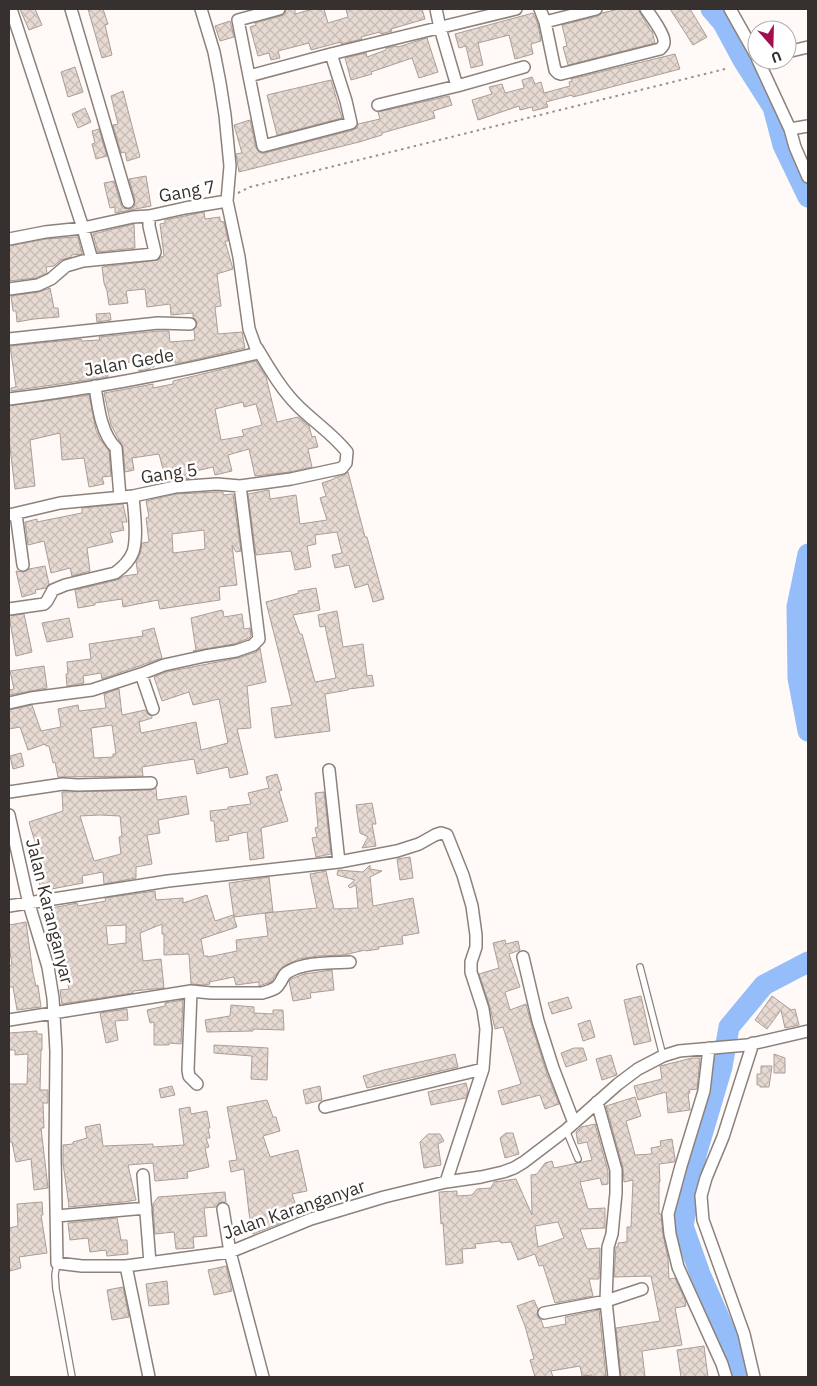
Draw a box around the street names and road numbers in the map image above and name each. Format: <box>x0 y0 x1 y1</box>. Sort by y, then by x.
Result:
street label: Gang 7 <box>157 175 217 207</box>
street label: Jalan Gede <box>82 343 176 381</box>
street label: Gang 5 <box>139 458 199 488</box>
street label: Jalan Karanganyar <box>21 836 79 986</box>
street label: Jalan Karanganyar <box>220 1174 369 1244</box>

